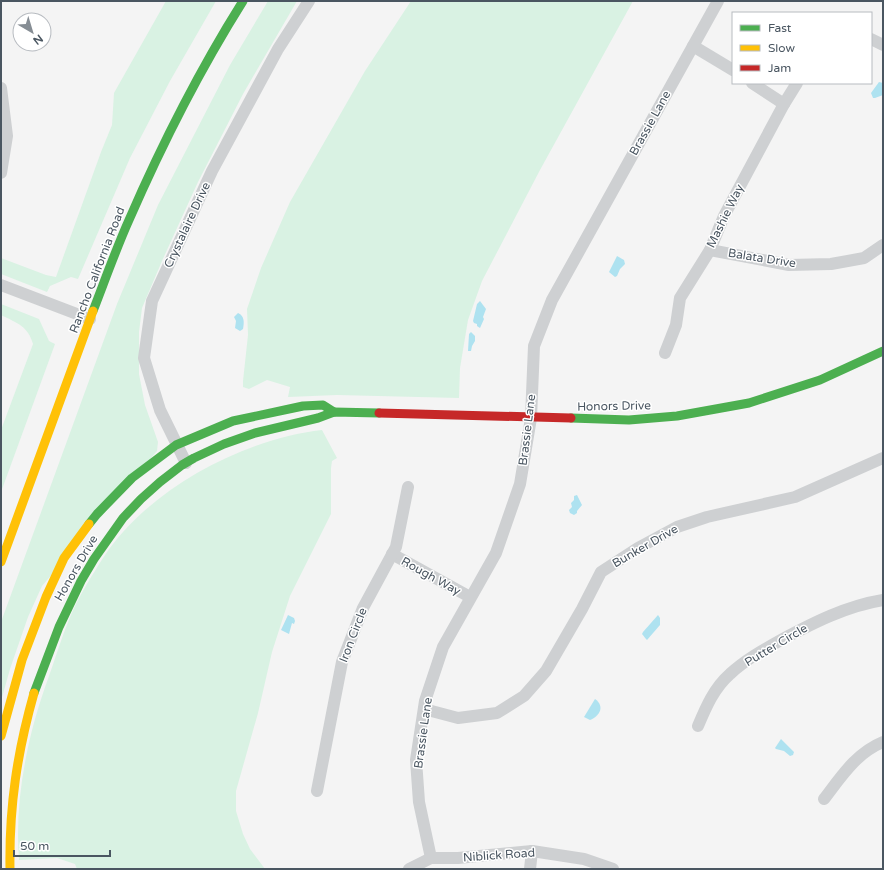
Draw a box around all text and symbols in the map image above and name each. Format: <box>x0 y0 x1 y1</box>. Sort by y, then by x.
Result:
north arrow <box>12 12 52 52</box>
legend <box>732 12 872 84</box>
text: Fast <box>768 21 792 35</box>
text: N <box>30 32 45 47</box>
text: Slow <box>768 41 795 55</box>
text: Jam <box>768 61 791 75</box>
street label: Brassie Lane <box>626 88 674 158</box>
street label: Crystalaire Drive <box>161 180 213 270</box>
street label: Mashie Way <box>704 181 747 250</box>
street label: Rancho California Road <box>66 205 128 335</box>
street label: Balata Drive <box>727 246 797 270</box>
street label: Brassie Lane <box>516 393 538 466</box>
street label: Honors Drive <box>577 398 651 414</box>
street label: Bunker Drive <box>610 522 680 570</box>
street label: Honors Drive <box>51 532 101 603</box>
street label: Rough Way <box>399 554 464 598</box>
street label: Iron Circle <box>336 606 370 664</box>
street label: Putter Circle <box>742 621 810 669</box>
street label: Brassie Lane <box>411 696 435 770</box>
scale bar <box>14 832 110 858</box>
text: 50 m <box>20 839 49 853</box>
street label: Niblick Road <box>462 845 536 865</box>

